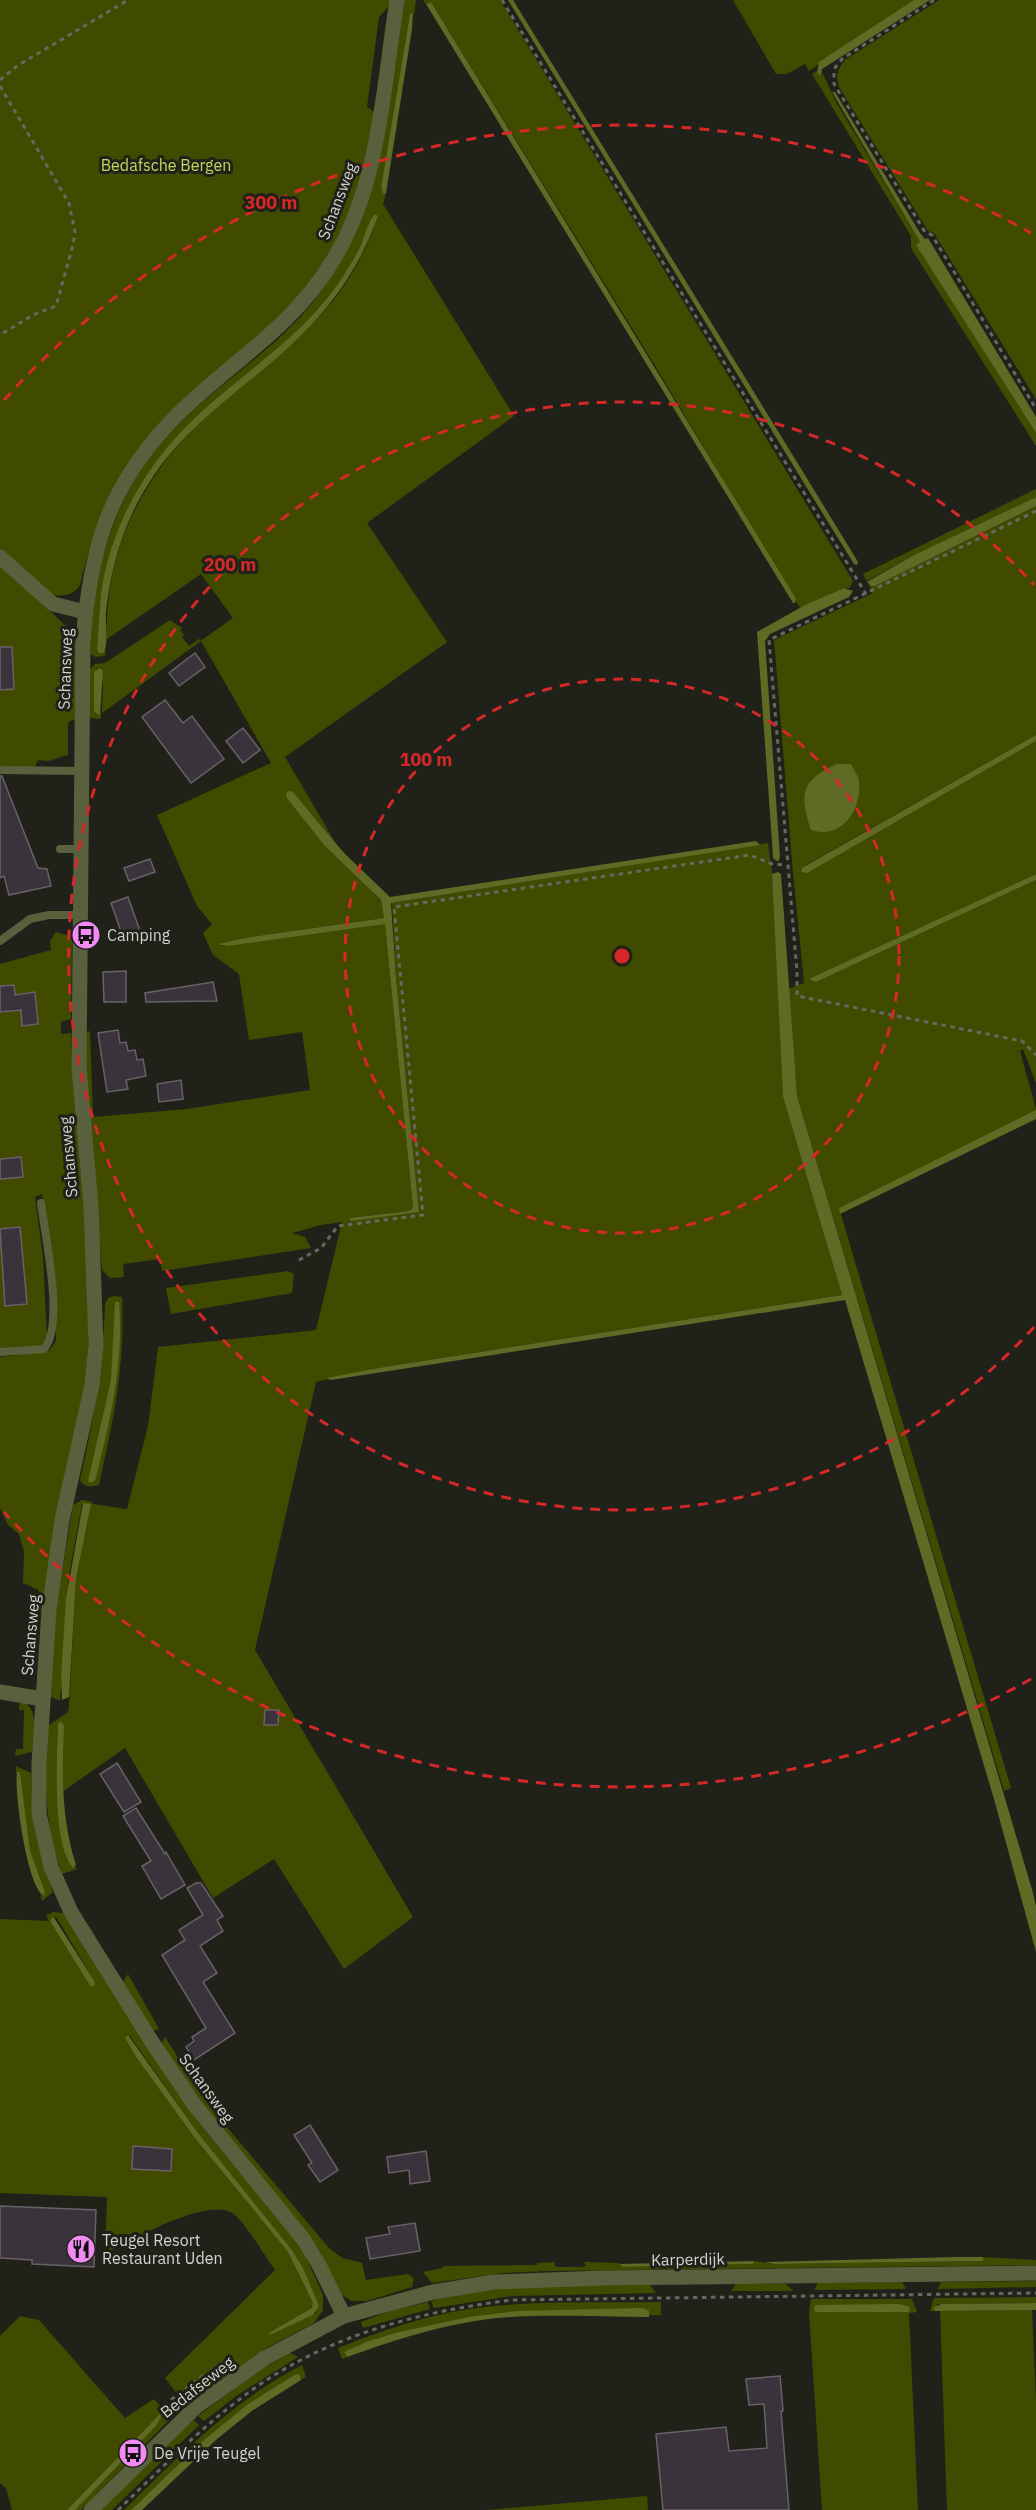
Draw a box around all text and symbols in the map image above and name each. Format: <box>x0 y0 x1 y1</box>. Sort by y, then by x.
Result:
park label: Bedafsche Bergen <box>101 155 231 175</box>
street label: Schansweg <box>313 159 361 242</box>
text: 300 m <box>245 191 297 214</box>
text: 200 m <box>204 553 256 576</box>
street label: Schansweg <box>54 628 76 710</box>
text: 100 m <box>400 748 452 771</box>
bus stop icon: Camping <box>70 919 102 951</box>
place label: Camping <box>107 925 171 945</box>
centre of rings <box>612 946 632 966</box>
street label: Schansweg <box>54 1115 81 1198</box>
street label: Schansweg <box>17 1593 44 1676</box>
street label: Schansweg <box>175 2049 239 2127</box>
place label: Teugel Resort Restaurant Uden <box>102 2230 223 2268</box>
restaurant icon: Teugel Resort Restaurant Uden <box>65 2233 97 2265</box>
street label: Karperdijk <box>651 2248 726 2270</box>
street label: Bedafseweg <box>156 2352 238 2422</box>
bus stop icon: De Vrije Teugel <box>117 2437 149 2469</box>
place label: De Vrije Teugel <box>154 2443 261 2463</box>

